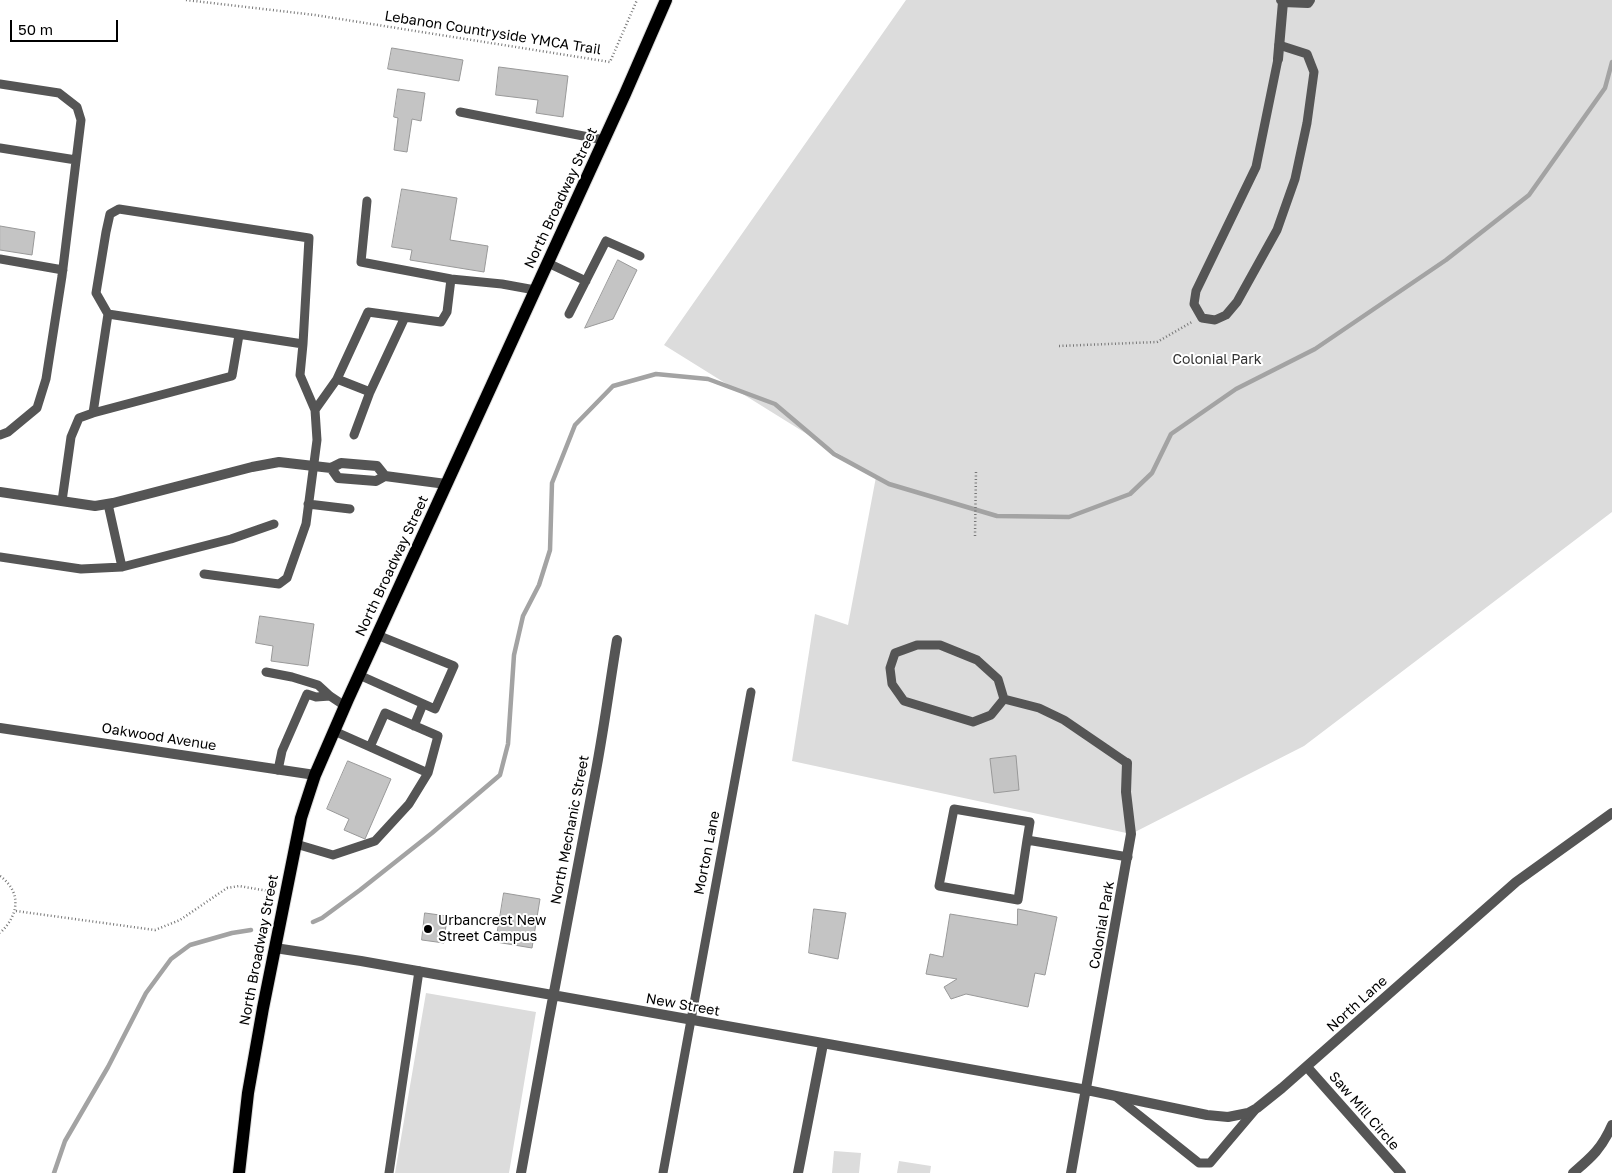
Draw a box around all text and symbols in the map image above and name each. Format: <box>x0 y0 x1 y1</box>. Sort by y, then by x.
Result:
street label: Lebanon Countryside YMCA Trail <box>383 8 603 58</box>
scale bar <box>12 10 120 42</box>
text: 50 m <box>18 20 53 38</box>
street label: North Broadway Street <box>521 125 601 271</box>
park label: Colonial Park <box>1172 352 1262 368</box>
street label: North Broadway Street <box>352 493 432 639</box>
street label: Oakwood Avenue <box>100 720 218 754</box>
street label: North Mechanic Street <box>547 754 593 906</box>
street label: Morton Lane <box>691 810 723 896</box>
street label: North Broadway Street <box>236 873 282 1027</box>
street label: Colonial Park <box>1086 880 1118 970</box>
place label: Urbancrest New Street Campus <box>438 913 546 946</box>
marker: Urbancrest New Street Campus <box>422 923 434 935</box>
street label: North Lane <box>1323 973 1391 1035</box>
street label: New Street <box>645 990 721 1020</box>
street label: Saw Mill Circle <box>1325 1068 1403 1154</box>

